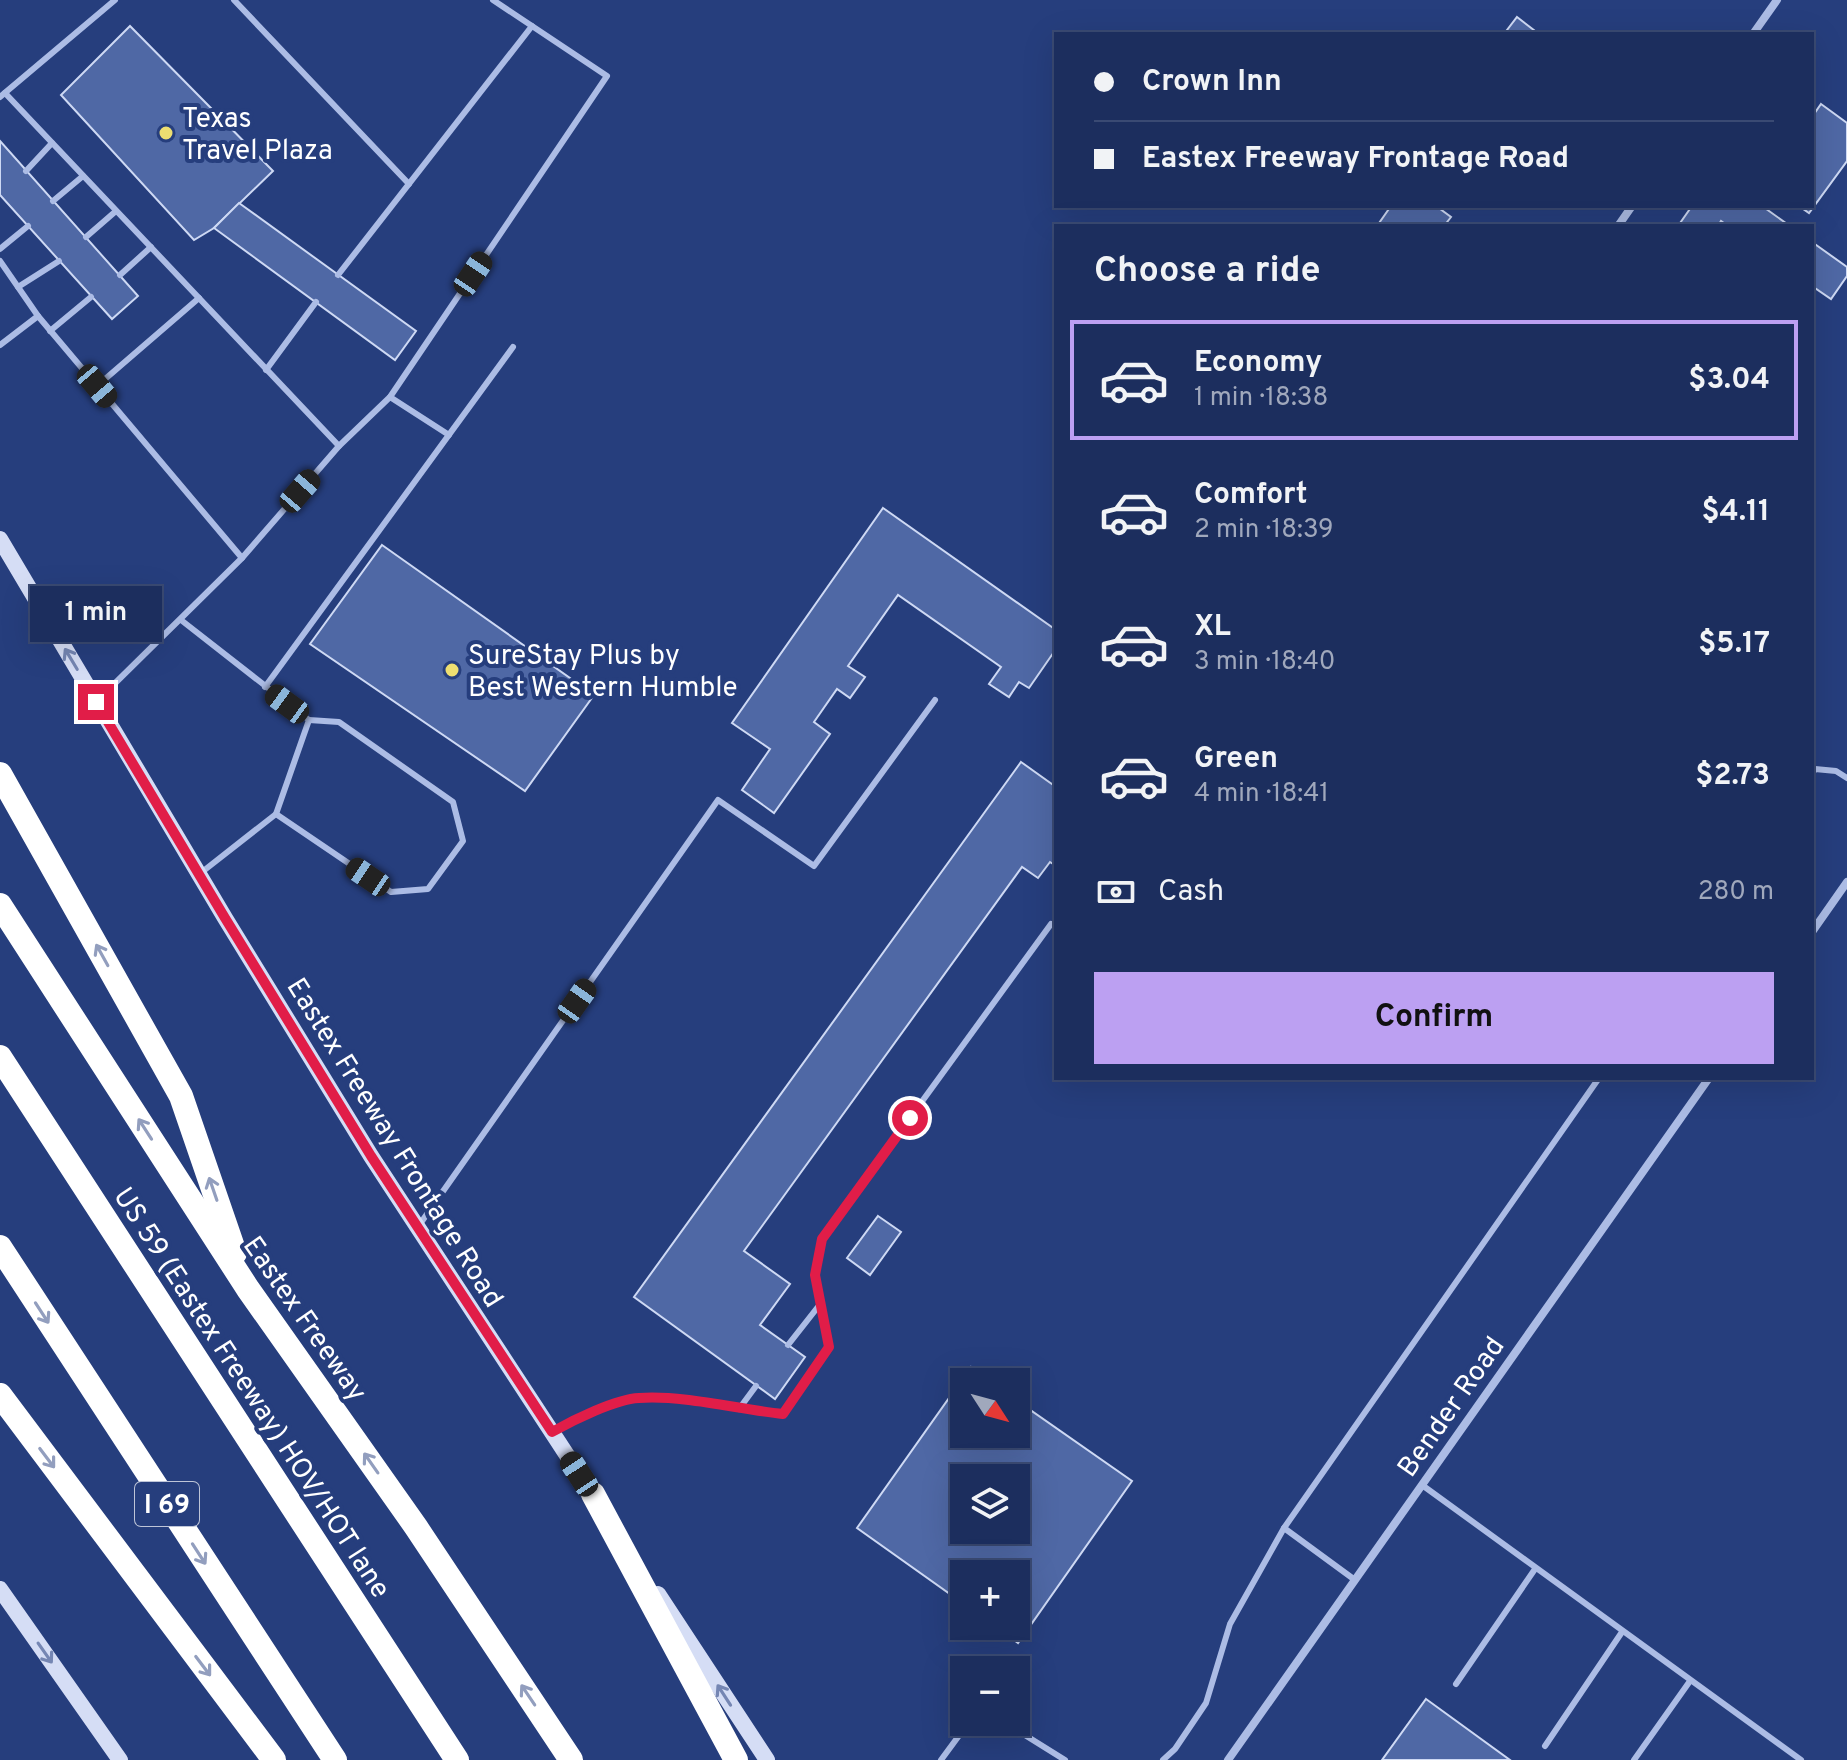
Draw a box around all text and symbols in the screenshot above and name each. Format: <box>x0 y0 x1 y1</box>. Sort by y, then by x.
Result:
text: Crown Inn <box>1142 64 1282 101</box>
place label: Texas Travel Plaza <box>182 102 333 170</box>
marker: Texas Travel Plaza <box>157 124 175 142</box>
text: Eastex Freeway Frontage Road <box>1142 141 1569 178</box>
car <box>450 247 496 301</box>
text: Choose a ride <box>1094 249 1320 295</box>
icon: car <box>1098 344 1170 416</box>
text: Economy <box>1194 345 1322 382</box>
car <box>72 360 122 412</box>
text: $3.04 <box>1688 362 1770 399</box>
text: 1 min · 18:38 <box>1194 382 1328 415</box>
car <box>275 465 325 517</box>
icon: car <box>1098 476 1170 548</box>
text: Comfort <box>1194 477 1307 514</box>
text: $4.11 <box>1701 494 1770 531</box>
text: 2 min · 18:39 <box>1194 514 1334 547</box>
callout: 1 min <box>30 586 162 642</box>
text: 1 min <box>65 597 127 630</box>
icon: car <box>1098 608 1170 680</box>
text: XL <box>1194 609 1231 646</box>
text: $5.17 <box>1698 626 1770 663</box>
place label: SureStay Plus by Best Western Humble <box>468 639 738 707</box>
text: 3 min · 18:40 <box>1194 646 1336 679</box>
one-way arrow <box>63 648 79 671</box>
marker: SureStay Plus by Best Western Humble <box>443 661 461 679</box>
car <box>261 680 313 728</box>
route end <box>78 684 114 720</box>
icon: car <box>1098 740 1170 812</box>
text: Green <box>1194 741 1278 778</box>
text: $2.73 <box>1695 758 1770 795</box>
text: 4 min · 18:41 <box>1194 778 1329 811</box>
car <box>341 854 395 900</box>
icon: cash <box>1094 870 1138 914</box>
text: Cash <box>1158 874 1224 911</box>
text: 280 m <box>1698 876 1774 909</box>
one-way arrow <box>93 944 109 967</box>
street label: Eastex Freeway Frontage Road <box>277 972 510 1315</box>
button: Confirm <box>1094 972 1774 1064</box>
car <box>553 974 601 1028</box>
route start <box>892 1100 928 1136</box>
one-way arrow <box>136 1119 153 1141</box>
one-way arrow <box>205 1177 219 1202</box>
street label: US 59 (Eastex Freeway) HOV/HOT lane <box>104 1181 397 1606</box>
street label: Eastex Freeway <box>233 1230 374 1409</box>
one-way arrow <box>34 1301 51 1323</box>
street label: Bender Road <box>1391 1330 1514 1485</box>
north arrow <box>950 1368 1030 1448</box>
map controls <box>950 1368 1030 1736</box>
one-way arrow <box>38 1446 55 1468</box>
car <box>556 1447 602 1501</box>
one-way arrow <box>363 1453 379 1475</box>
button: layers <box>950 1464 1030 1544</box>
road number: I 69 <box>135 1482 199 1526</box>
one-way arrow <box>192 1542 208 1565</box>
button: + <box>950 1560 1030 1640</box>
one-way arrow <box>37 1641 53 1663</box>
one-way arrow <box>194 1654 211 1676</box>
button: − <box>950 1656 1030 1736</box>
one-way arrow <box>520 1684 536 1707</box>
one-way arrow <box>716 1684 732 1707</box>

